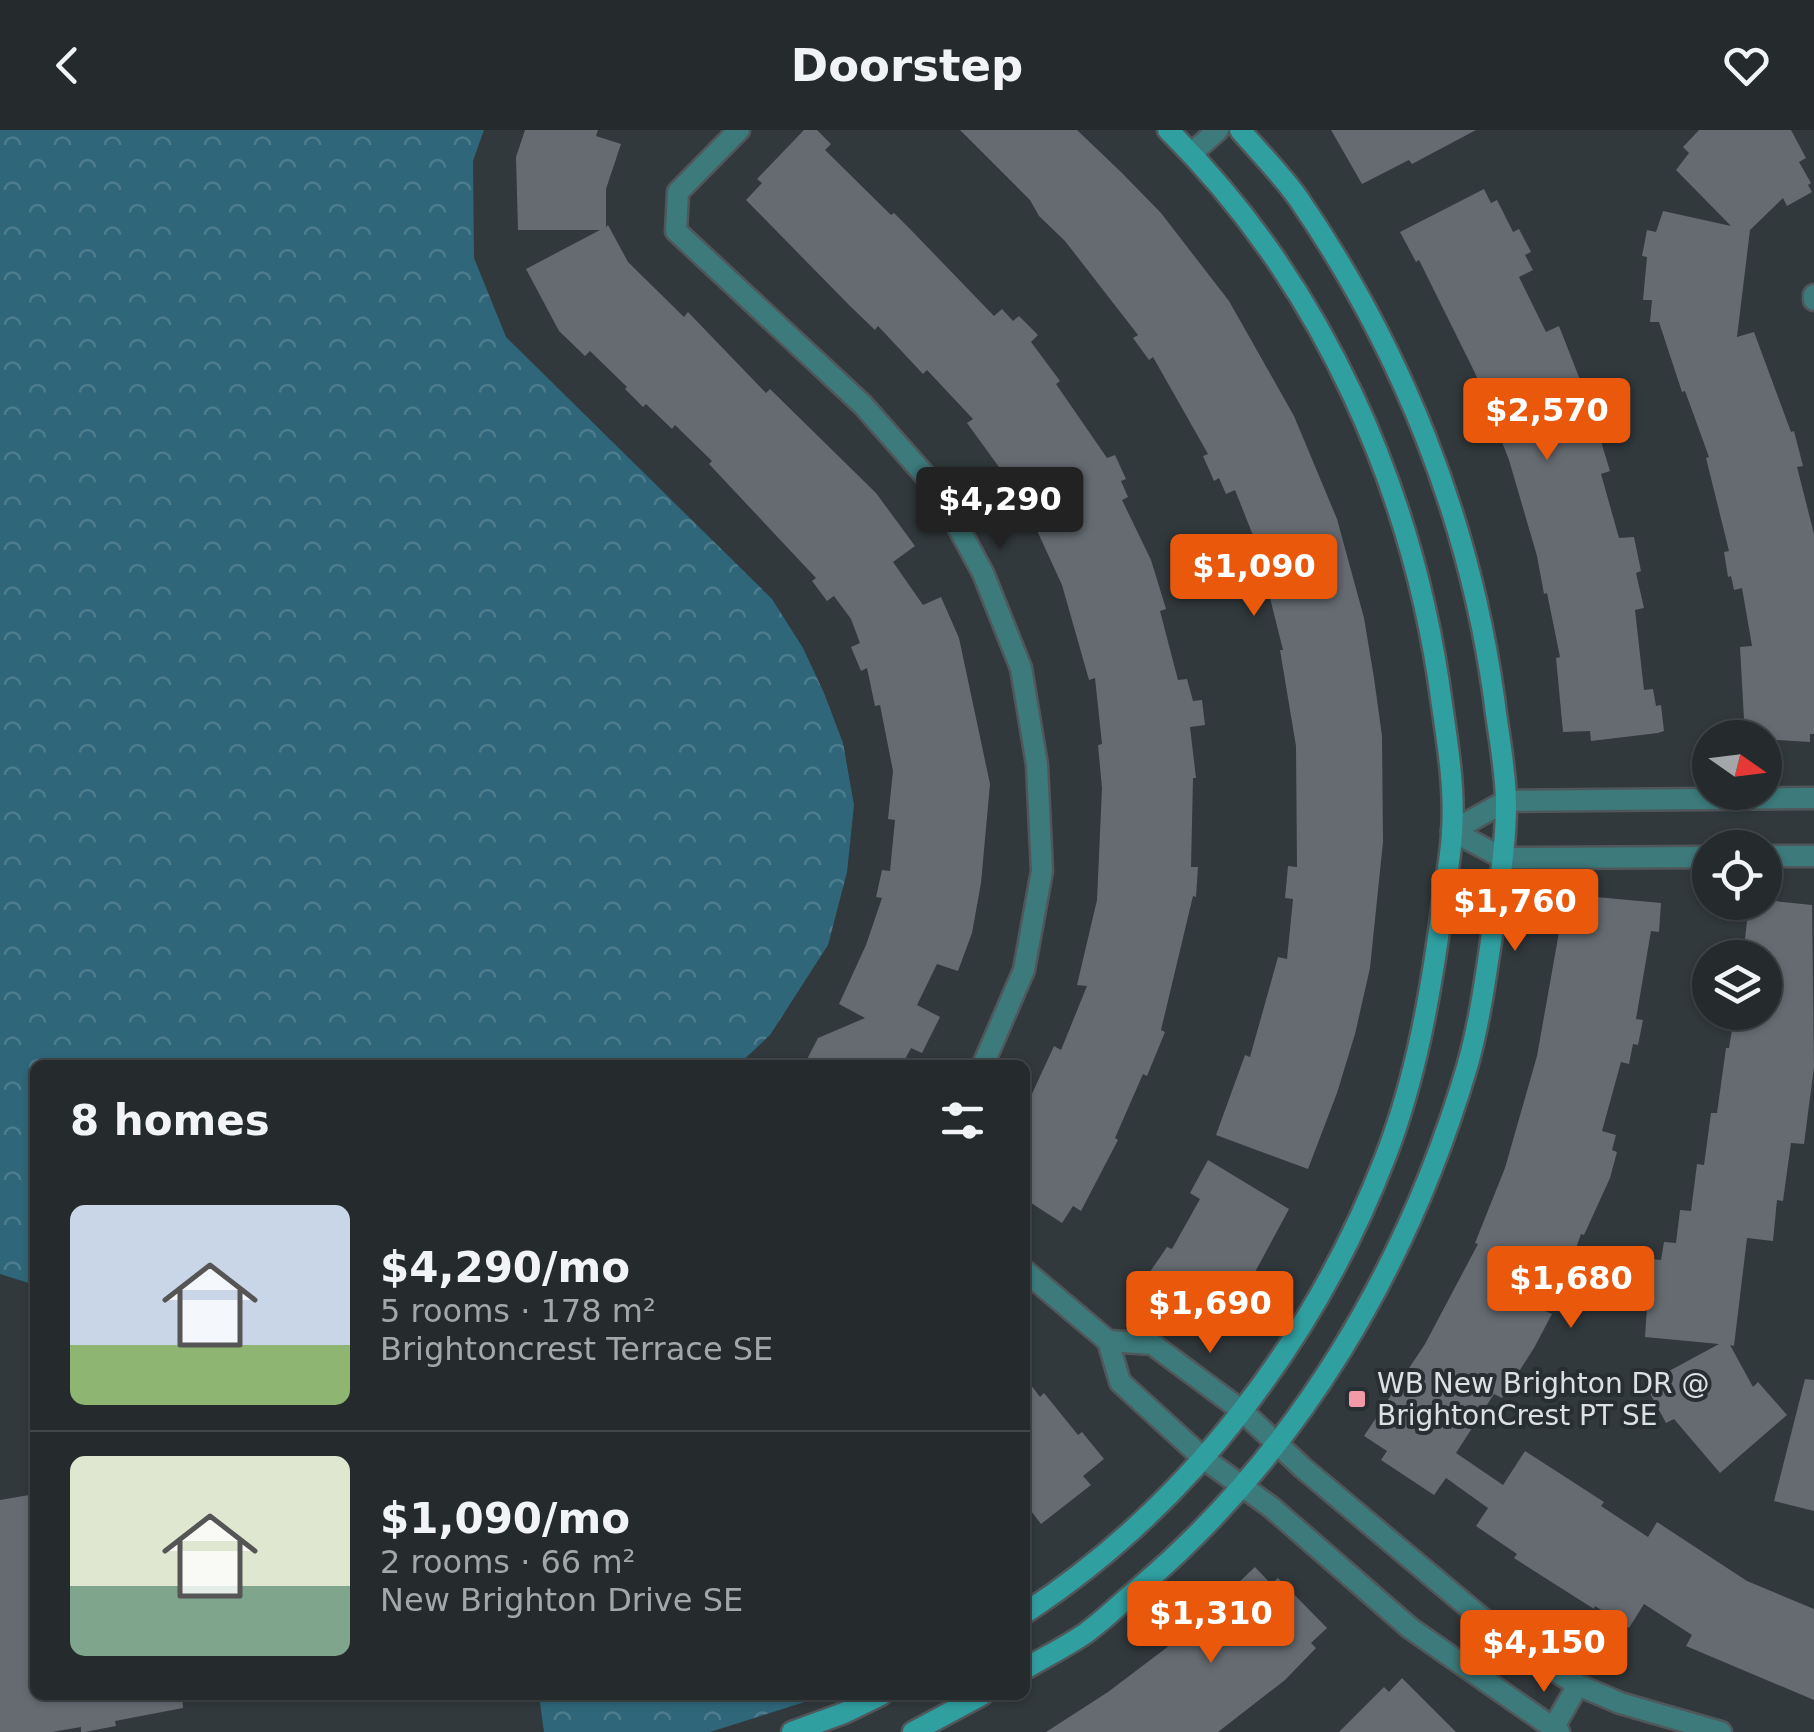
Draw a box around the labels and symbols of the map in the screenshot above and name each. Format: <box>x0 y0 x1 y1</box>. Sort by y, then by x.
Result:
pin: $2,570 <box>1466 378 1628 463</box>
pin: $4,290 <box>919 467 1081 552</box>
pin: $1,090 <box>1173 534 1335 619</box>
north arrow <box>1692 720 1782 810</box>
pin: $1,760 <box>1434 869 1596 954</box>
pin: $1,680 <box>1490 1246 1652 1331</box>
pin: $1,690 <box>1129 1271 1291 1356</box>
place label: WB New Brighton DR @ BrightonCrest PT SE <box>1377 1367 1709 1432</box>
marker: WB New Brighton DR @ BrightonCrest PT SE <box>1346 1388 1368 1410</box>
pin: $1,310 <box>1130 1581 1292 1666</box>
pin: $4,150 <box>1463 1610 1625 1695</box>

